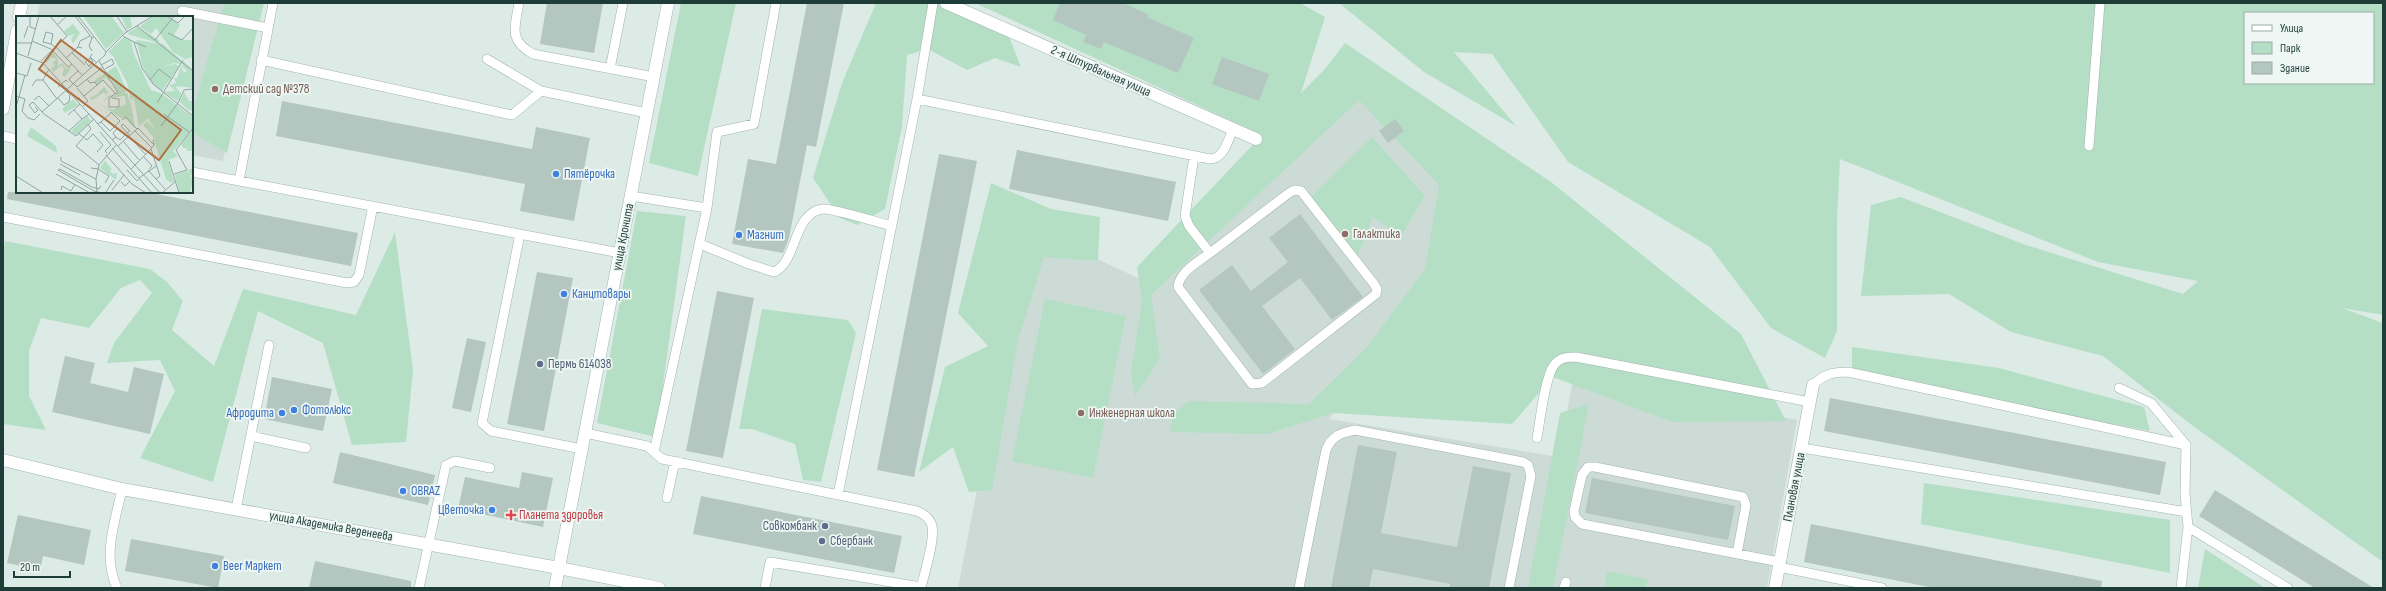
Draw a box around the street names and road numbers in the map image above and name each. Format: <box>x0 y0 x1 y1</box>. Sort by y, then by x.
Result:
street label: 2-я Штурвальная улица <box>1048 42 1154 100</box>
street label: улица Кронита <box>609 202 637 272</box>
street label: Плановая улица <box>1779 451 1809 523</box>
street label: улица Академика Веденеева <box>268 507 394 545</box>

